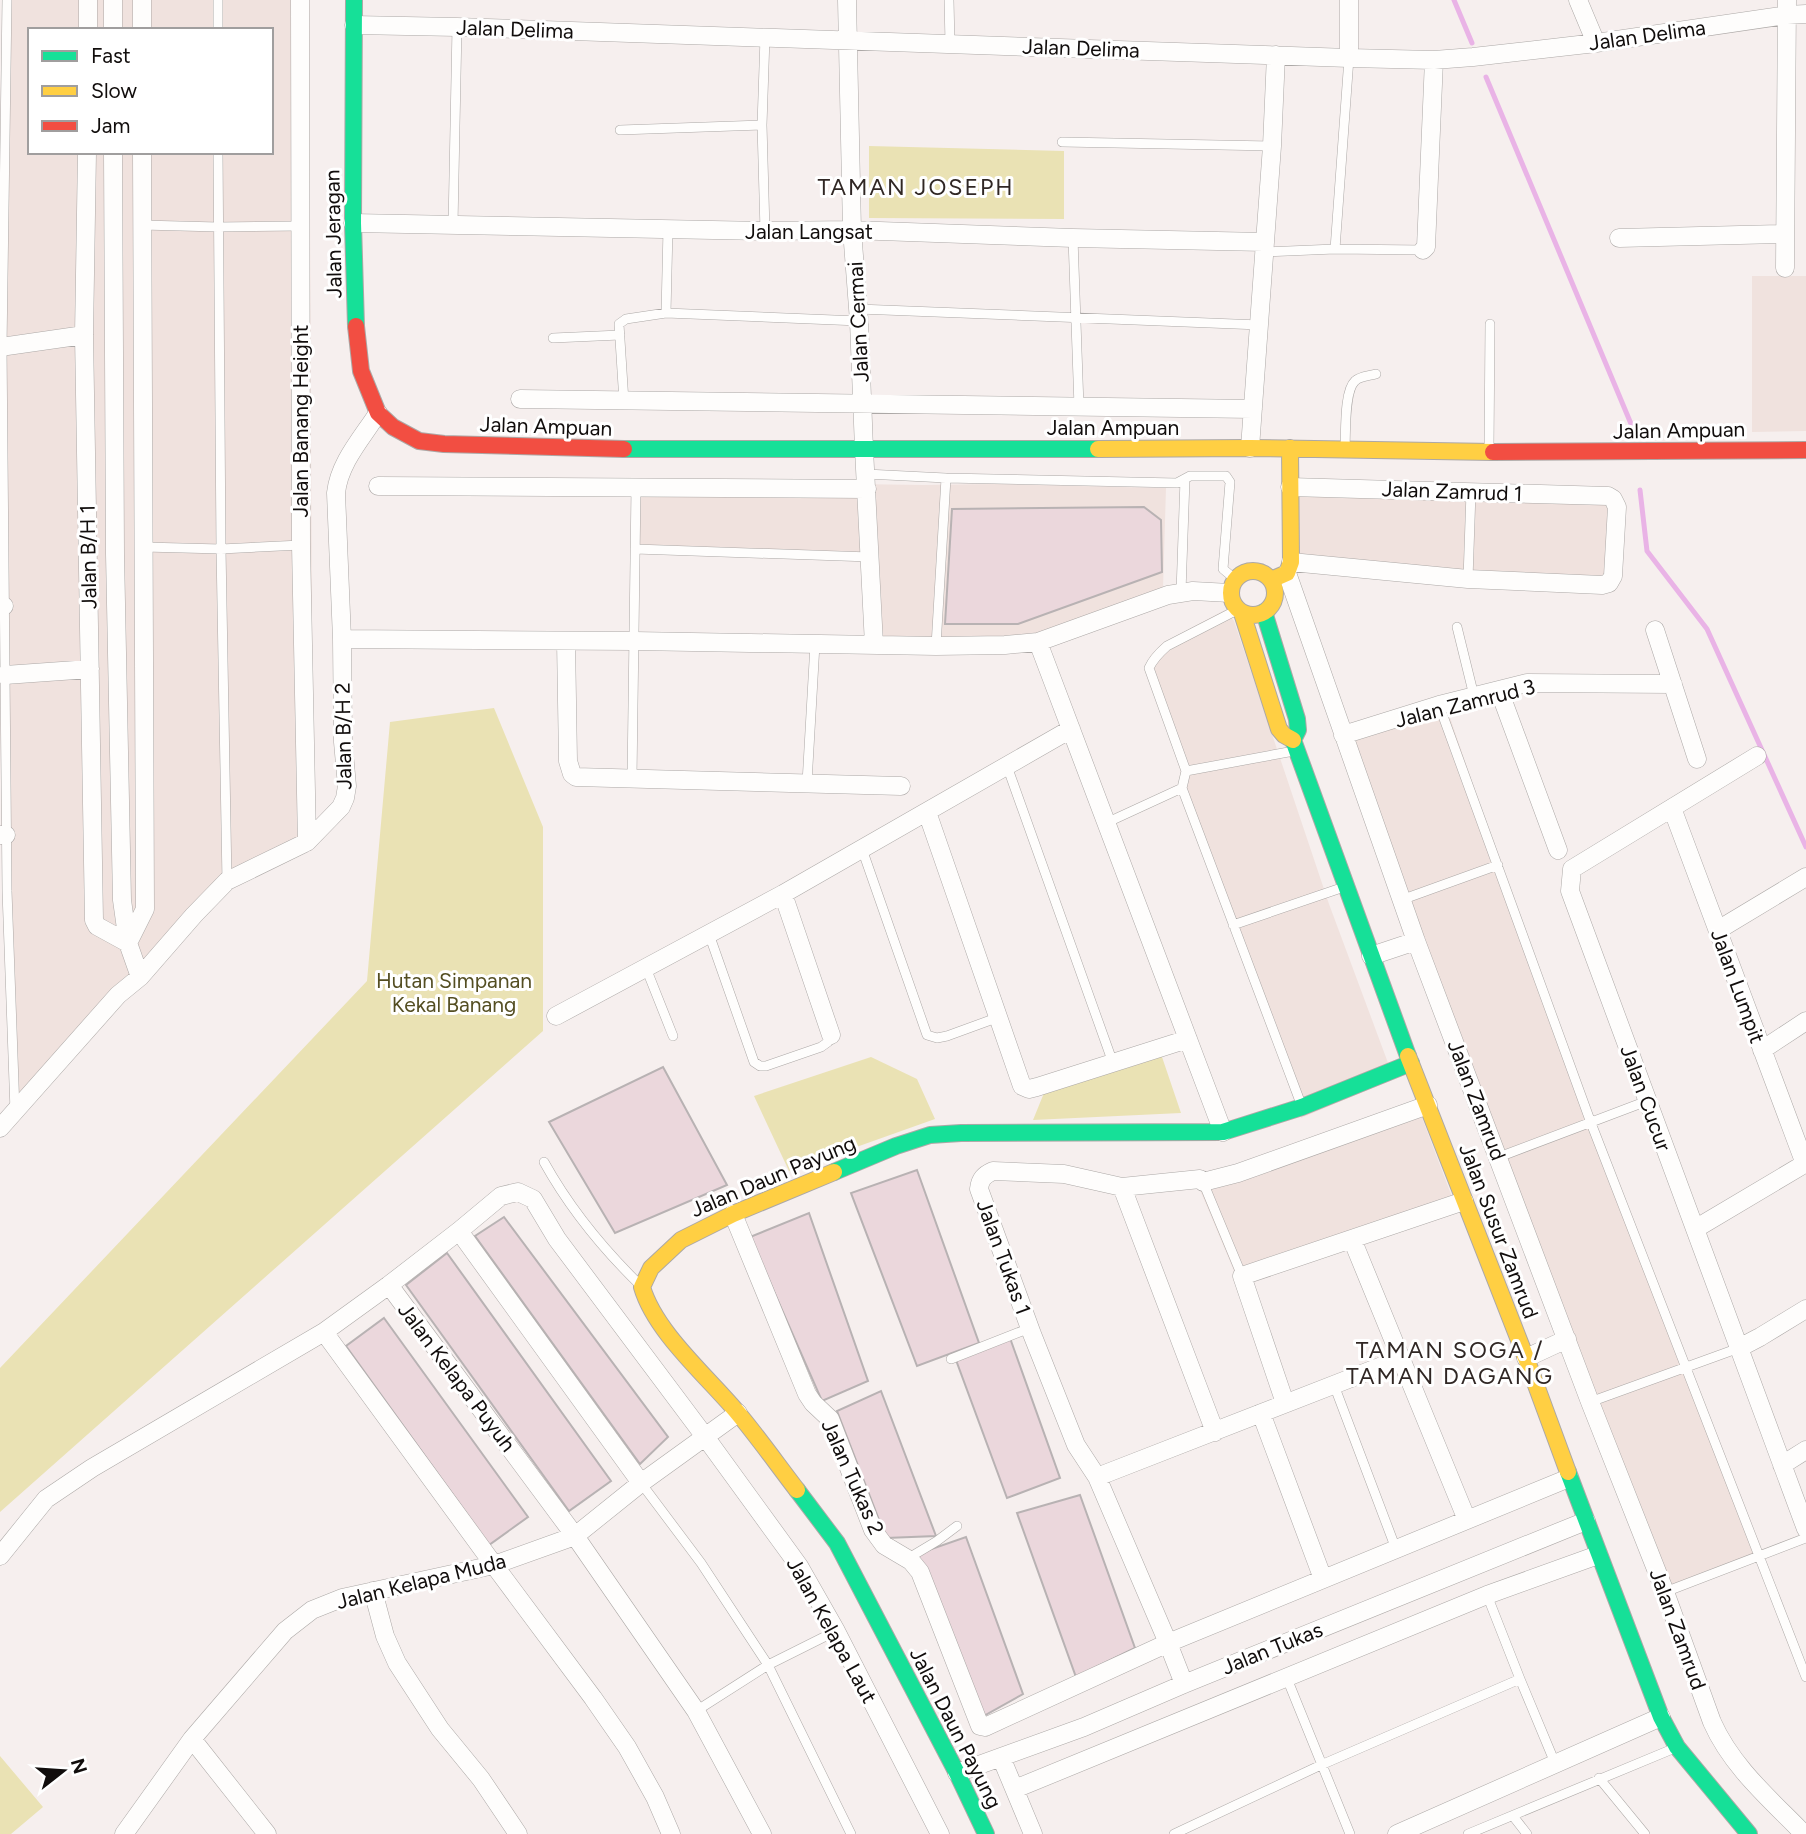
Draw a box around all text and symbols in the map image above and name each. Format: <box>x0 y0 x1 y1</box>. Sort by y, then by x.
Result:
street label: Jalan Delima <box>456 14 574 44</box>
street label: Jalan Delima <box>1587 14 1707 56</box>
legend <box>28 28 273 154</box>
street label: Jalan Delima <box>1022 33 1140 63</box>
text: Fast <box>91 43 131 68</box>
text: Slow <box>91 78 137 103</box>
text: Jam <box>91 113 130 138</box>
street label: Jalan Jeragan <box>319 169 347 299</box>
district label: TAMAN JOSEPH <box>817 173 1015 201</box>
street label: Jalan Langsat <box>745 219 873 244</box>
street label: Jalan Cermai <box>842 261 874 383</box>
street label: Jalan Banang Height <box>288 324 313 518</box>
street label: Jalan Ampuan <box>479 411 613 441</box>
street label: Jalan Ampuan <box>1047 415 1179 440</box>
street label: Jalan Ampuan <box>1613 416 1745 444</box>
street label: Jalan Zamrud 1 <box>1381 476 1523 506</box>
street label: Jalan B/H 1 <box>75 505 101 609</box>
street label: Jalan Zamrud 3 <box>1392 674 1538 732</box>
street label: Jalan B/H 2 <box>330 682 356 790</box>
street label: Jalan Lumpit <box>1706 926 1770 1046</box>
park label: Hutan Simpanan Kekal Banang <box>376 968 532 1017</box>
street label: Jalan Zamrud <box>1443 1036 1511 1164</box>
street label: Jalan Cucur <box>1615 1042 1677 1154</box>
street label: Jalan Daun Payung <box>687 1130 859 1222</box>
street label: Jalan Susur Zamrud <box>1454 1140 1544 1322</box>
street label: Jalan Tukas 1 <box>972 1196 1036 1318</box>
street label: Jalan Kelapa Puyuh <box>393 1298 521 1456</box>
district label: TAMAN SOGA / TAMAN DAGANG <box>1346 1336 1554 1390</box>
street label: Jalan Tukas 2 <box>816 1416 890 1538</box>
street label: Jalan Kelapa Muda <box>334 1548 508 1614</box>
street label: Jalan Kelapa Laut <box>782 1553 882 1707</box>
street label: Jalan Zamrud <box>1645 1565 1711 1693</box>
street label: Jalan Tukas <box>1218 1616 1326 1680</box>
street label: Jalan Daun Payung <box>905 1644 1007 1812</box>
north arrow <box>28 1736 98 1806</box>
text: N <box>66 1756 92 1777</box>

